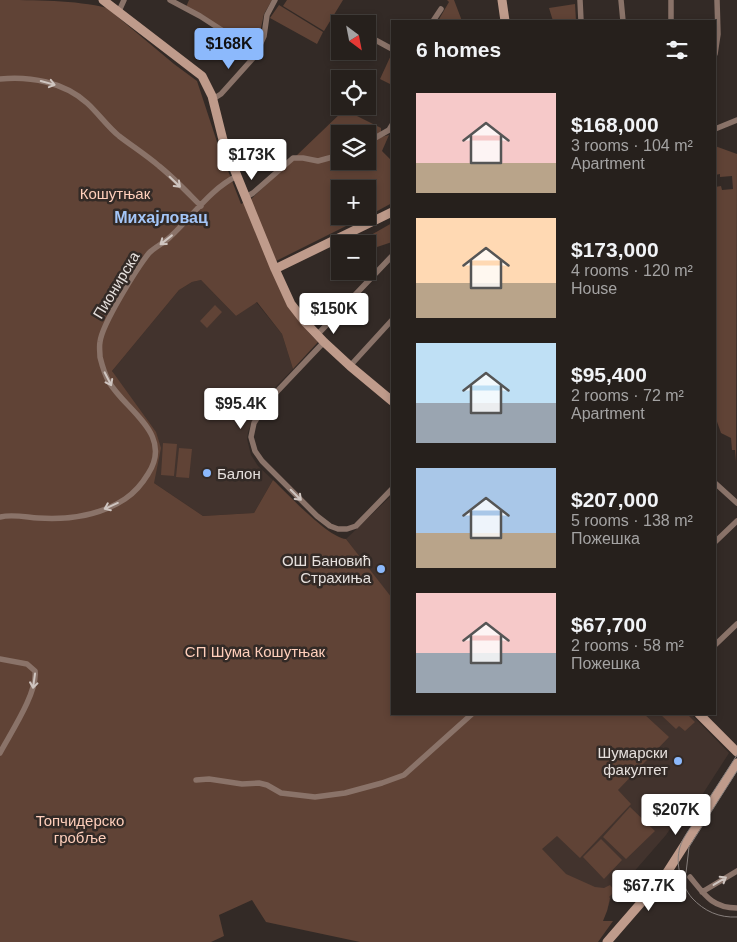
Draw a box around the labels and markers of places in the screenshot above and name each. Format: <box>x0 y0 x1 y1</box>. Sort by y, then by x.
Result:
pin: $168K <box>194 28 264 70</box>
pin: $173K <box>217 138 287 181</box>
pin: $150K <box>299 292 369 335</box>
pin: $95.4K <box>200 388 282 430</box>
place label: Балон <box>217 465 261 482</box>
marker: Балон <box>201 467 213 479</box>
place label: ОШ Бановић Страхиња <box>282 552 372 586</box>
marker: ОШ Бановић Страхиња <box>375 563 387 575</box>
place label: Шумарски факултет <box>597 744 668 778</box>
marker: Шумарски факултет <box>672 755 684 767</box>
pin: $207K <box>641 794 711 836</box>
pin: $67.7K <box>608 870 690 912</box>

